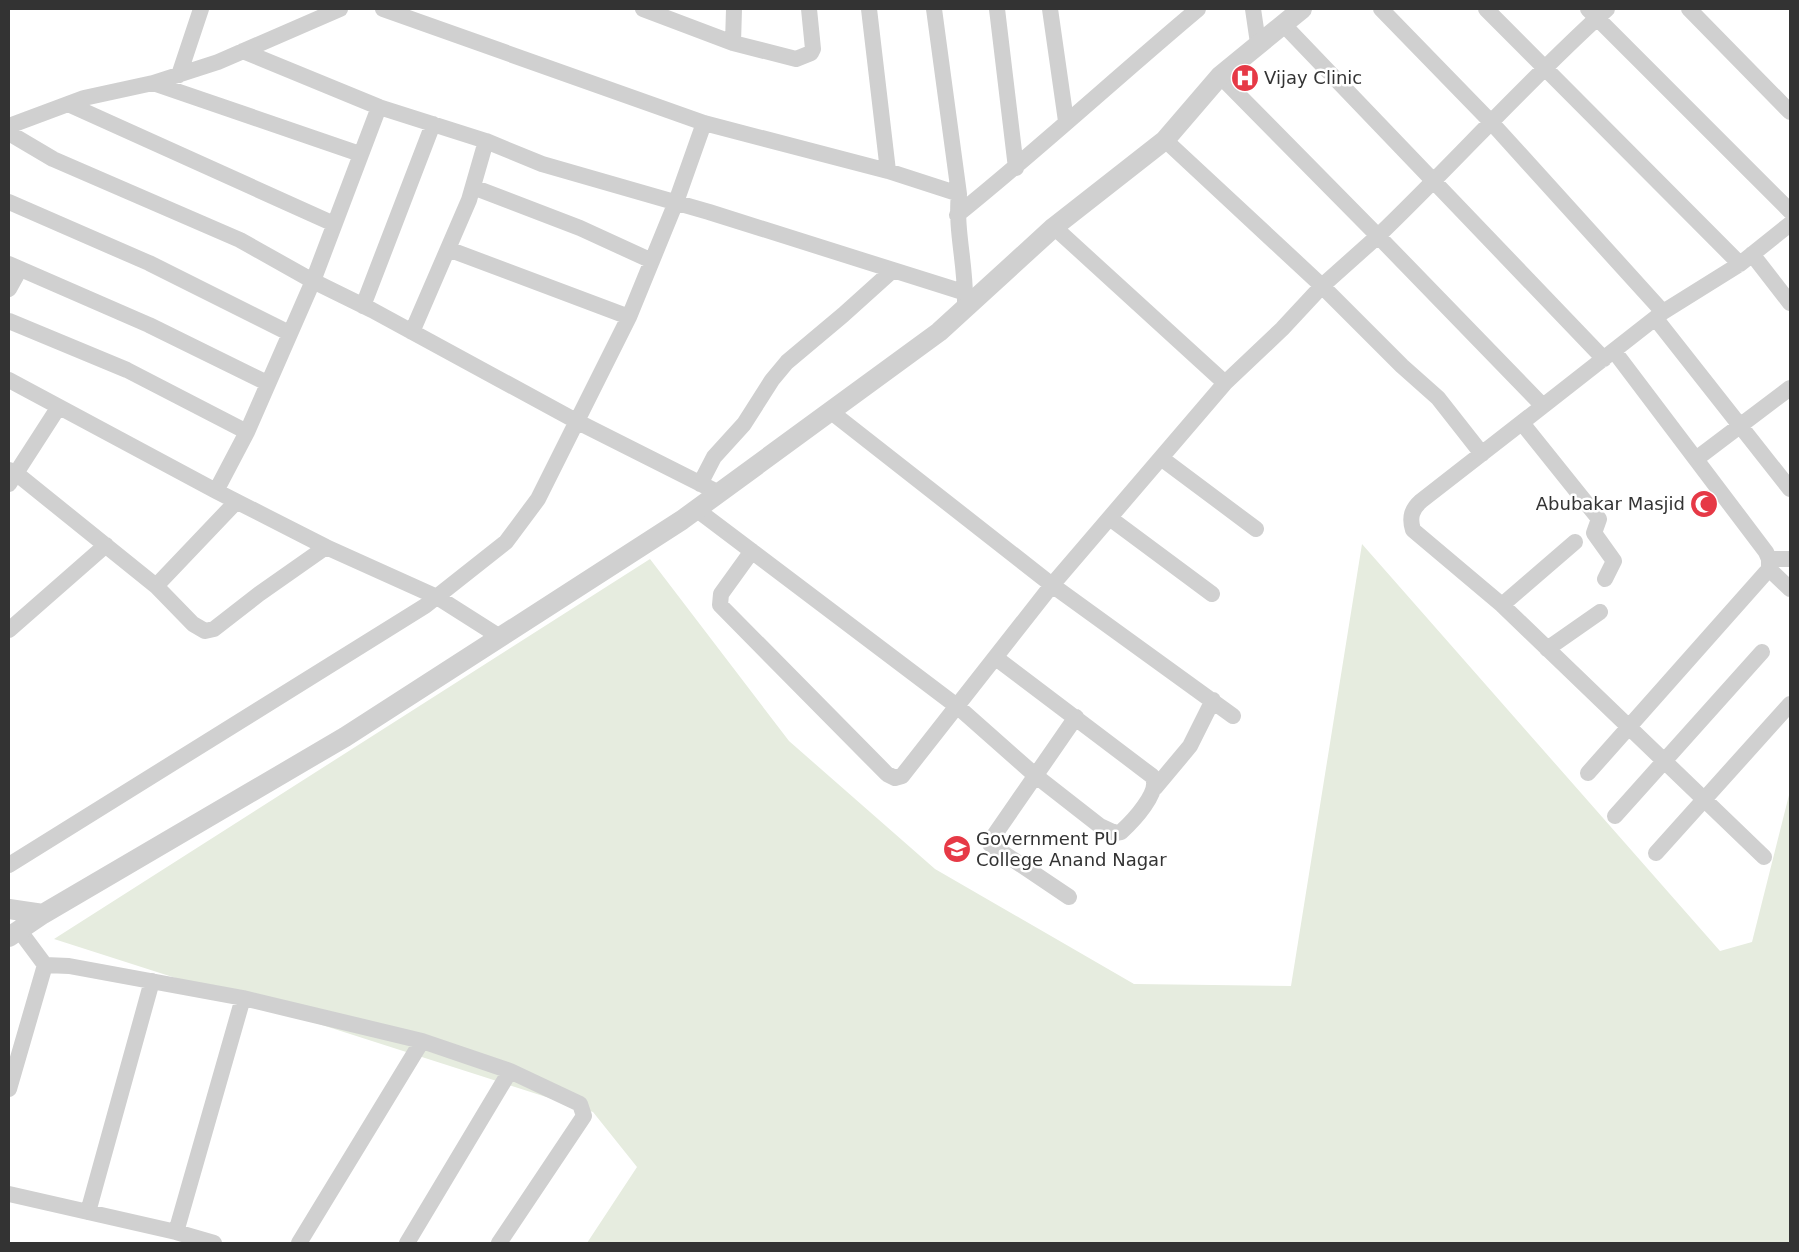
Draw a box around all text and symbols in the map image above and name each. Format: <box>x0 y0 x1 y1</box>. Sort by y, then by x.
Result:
hospital icon: Vijay Clinic <box>1230 63 1260 93</box>
place label: Vijay Clinic <box>1264 67 1362 88</box>
mosque icon: Abubakar Masjid <box>1689 489 1719 519</box>
place label: Abubakar Masjid <box>1536 493 1685 514</box>
place label: Government PU College Anand Nagar <box>976 828 1167 870</box>
school or university icon: Government PU College Anand Nagar <box>942 834 972 864</box>

